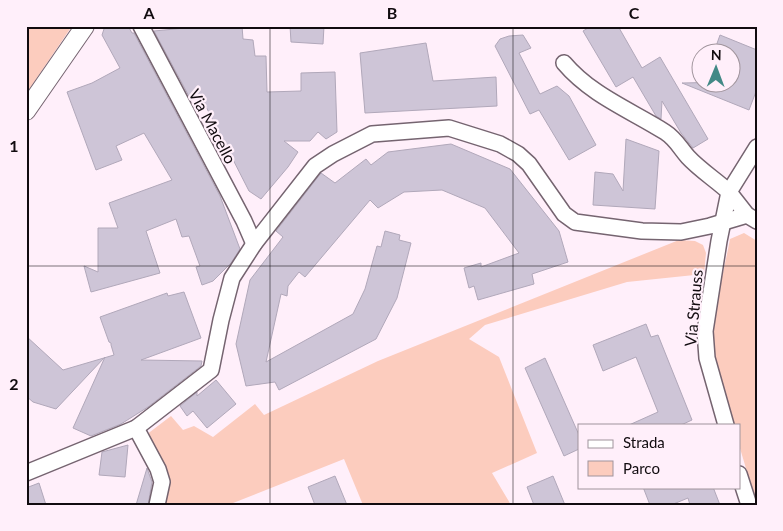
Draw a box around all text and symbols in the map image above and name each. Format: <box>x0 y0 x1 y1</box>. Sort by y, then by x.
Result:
text: A <box>142 3 155 22</box>
text: B <box>387 3 397 22</box>
text: C <box>629 3 640 22</box>
north arrow <box>690 42 740 92</box>
text: N <box>711 46 722 63</box>
street label: Via Macello <box>185 85 241 167</box>
text: 1 <box>9 136 19 155</box>
street label: Via Strauss <box>680 269 706 347</box>
text: 2 <box>9 374 19 393</box>
legend <box>578 424 740 488</box>
text: Strada <box>623 433 665 451</box>
text: Parco <box>623 459 660 477</box>

